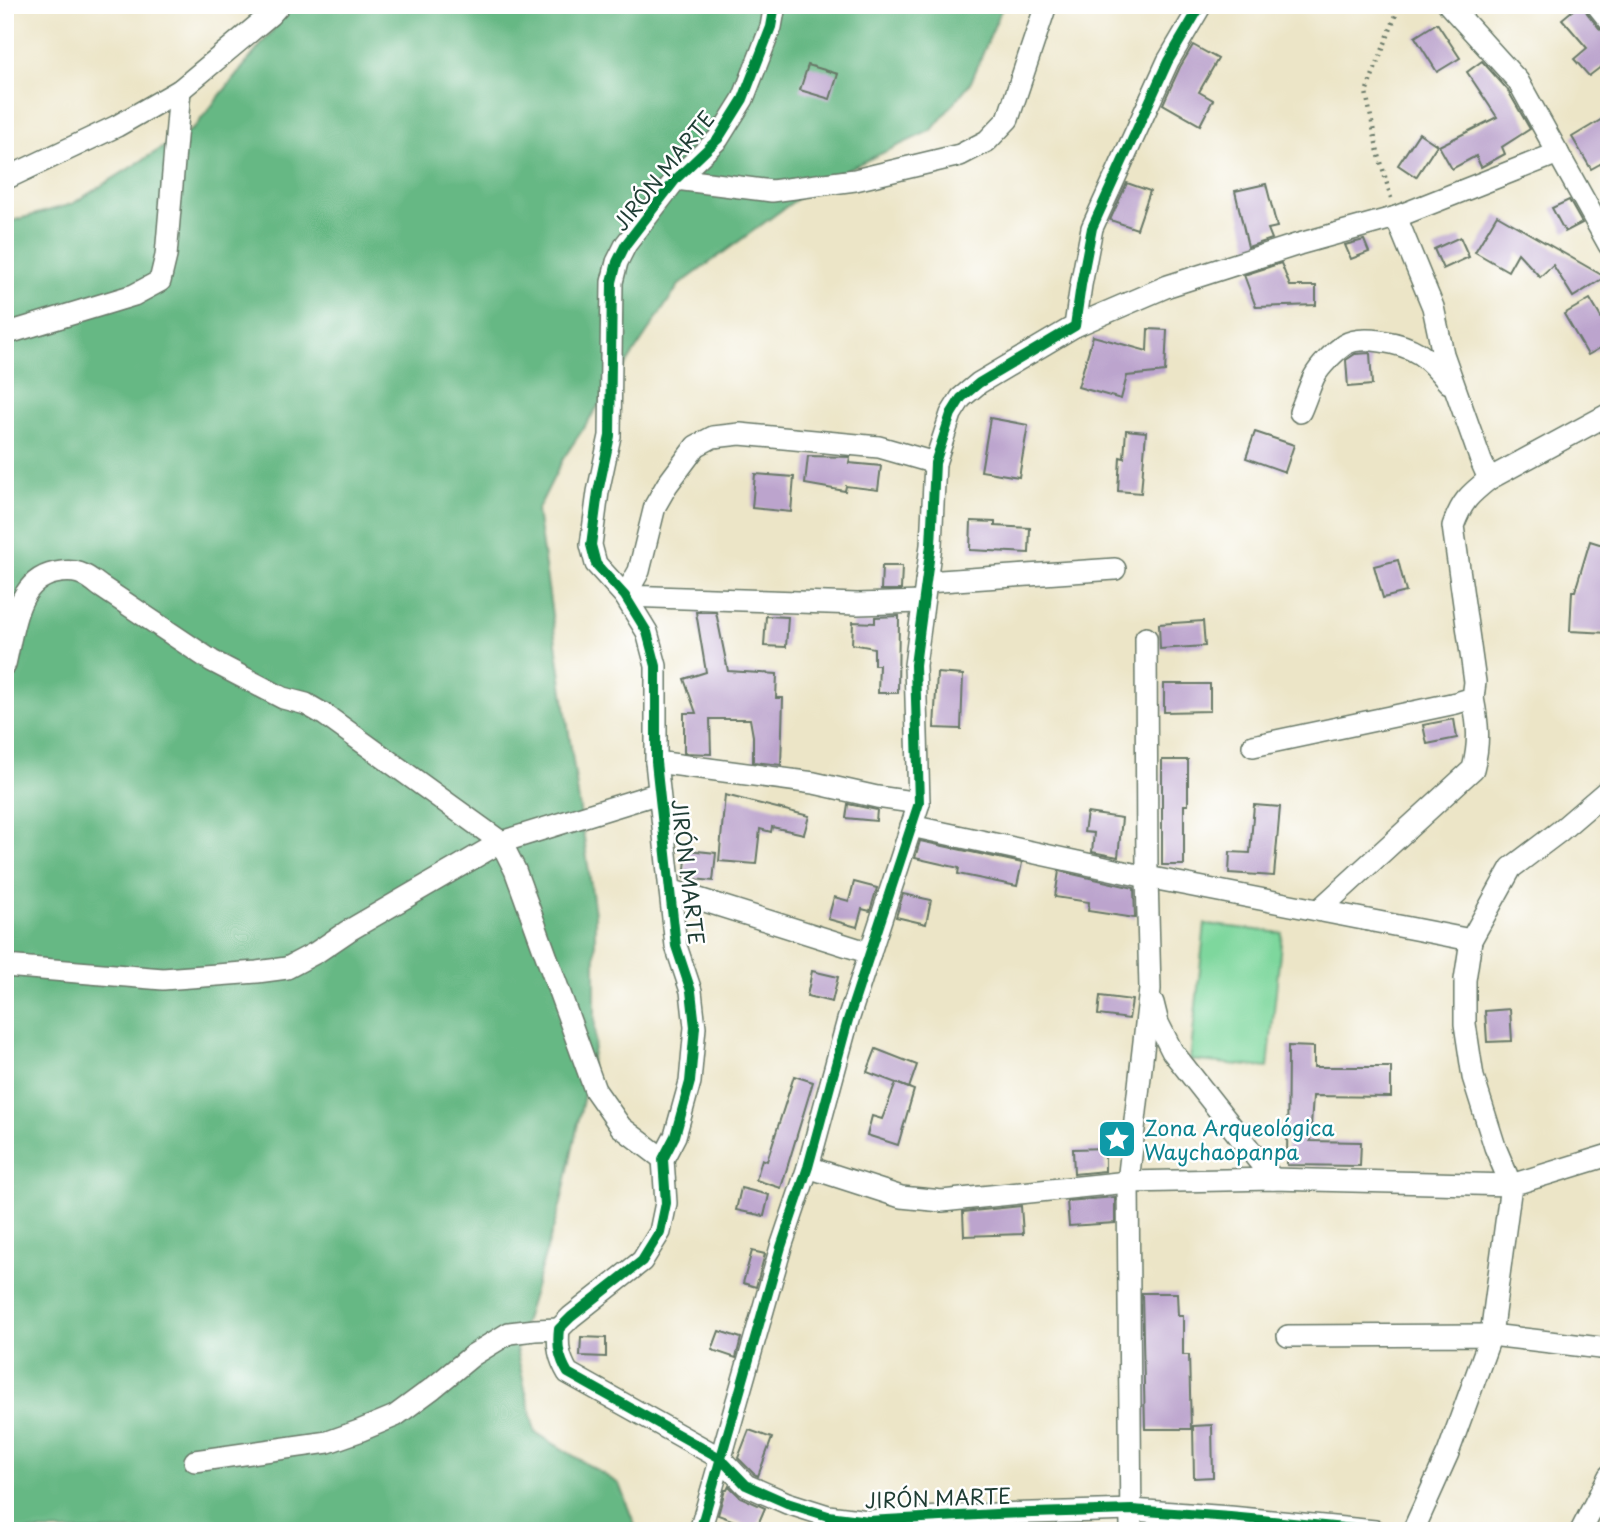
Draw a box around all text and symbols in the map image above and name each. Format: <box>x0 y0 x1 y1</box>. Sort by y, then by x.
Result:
street label: JIRÓN MARTE <box>604 103 722 237</box>
street label: JIRÓN MARTE <box>664 797 714 947</box>
place label: Zona Arqueológica Waychaopanpa <box>1144 1111 1335 1167</box>
place icon: Zona Arqueológica Waychaopanpa <box>1096 1118 1138 1160</box>
street label: JIRÓN MARTE <box>864 1478 1012 1516</box>

